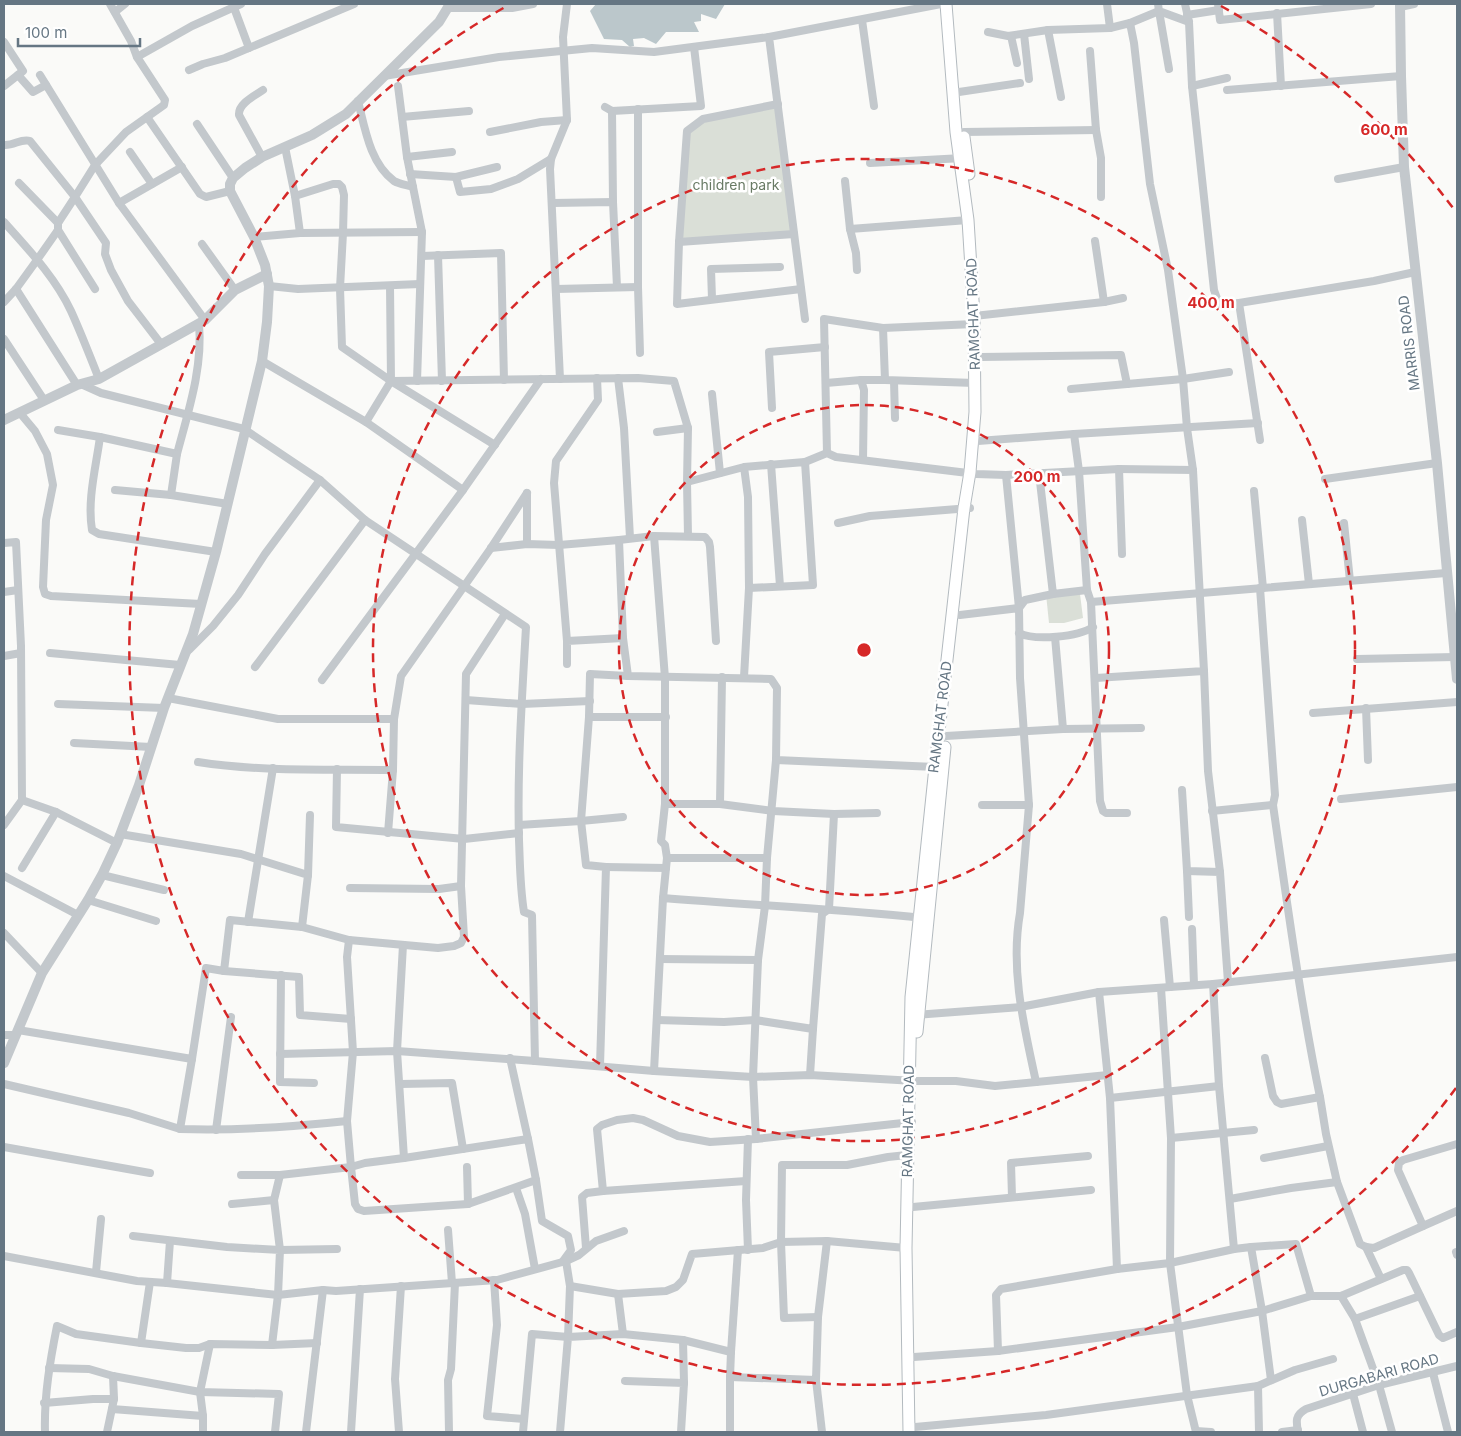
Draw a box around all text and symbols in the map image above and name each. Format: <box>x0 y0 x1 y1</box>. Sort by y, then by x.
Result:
scale bar <box>18 15 140 47</box>
text: 100 m <box>25 23 67 42</box>
text: 600 m <box>1360 120 1408 139</box>
park label: children park <box>693 176 780 193</box>
street label: RAMGHAT ROAD <box>962 257 983 371</box>
text: 400 m <box>1187 293 1235 312</box>
street label: MARRIS ROAD <box>1394 294 1423 392</box>
text: 200 m <box>1014 467 1060 486</box>
centre of rings <box>855 641 873 659</box>
street label: RAMGHAT ROAD <box>924 660 955 774</box>
street label: RAMGHAT ROAD <box>898 1065 917 1177</box>
street label: DURGABARI ROAD <box>1317 1349 1441 1400</box>

